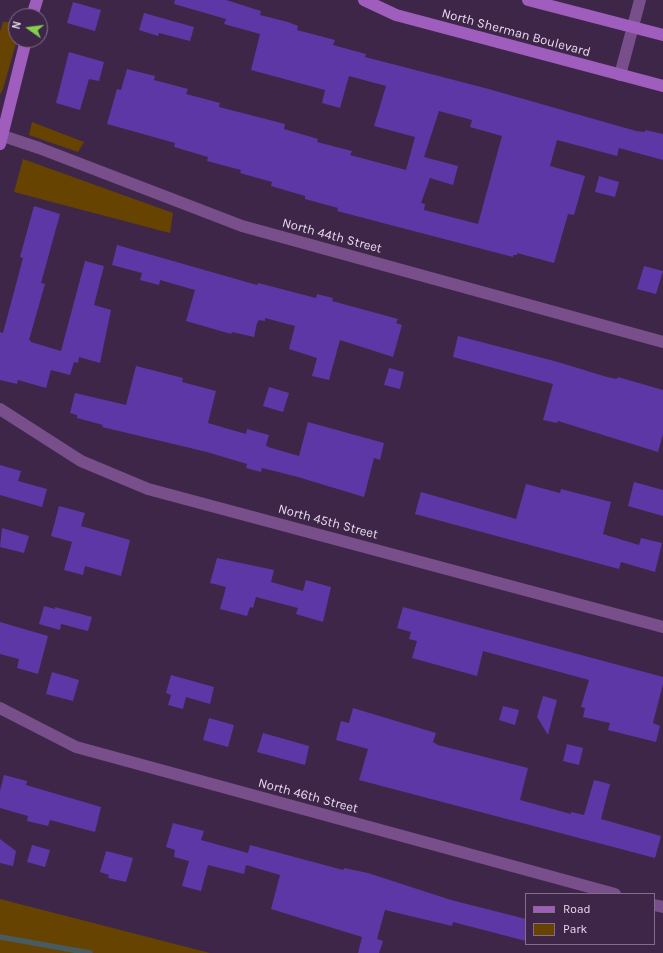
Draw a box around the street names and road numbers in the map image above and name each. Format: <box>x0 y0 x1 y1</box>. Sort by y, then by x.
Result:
street label: North Sherman Boulevard <box>440 6 592 60</box>
street label: North 44th Street <box>280 215 384 257</box>
street label: North 45th Street <box>276 501 380 543</box>
street label: North 46th Street <box>256 775 360 817</box>

